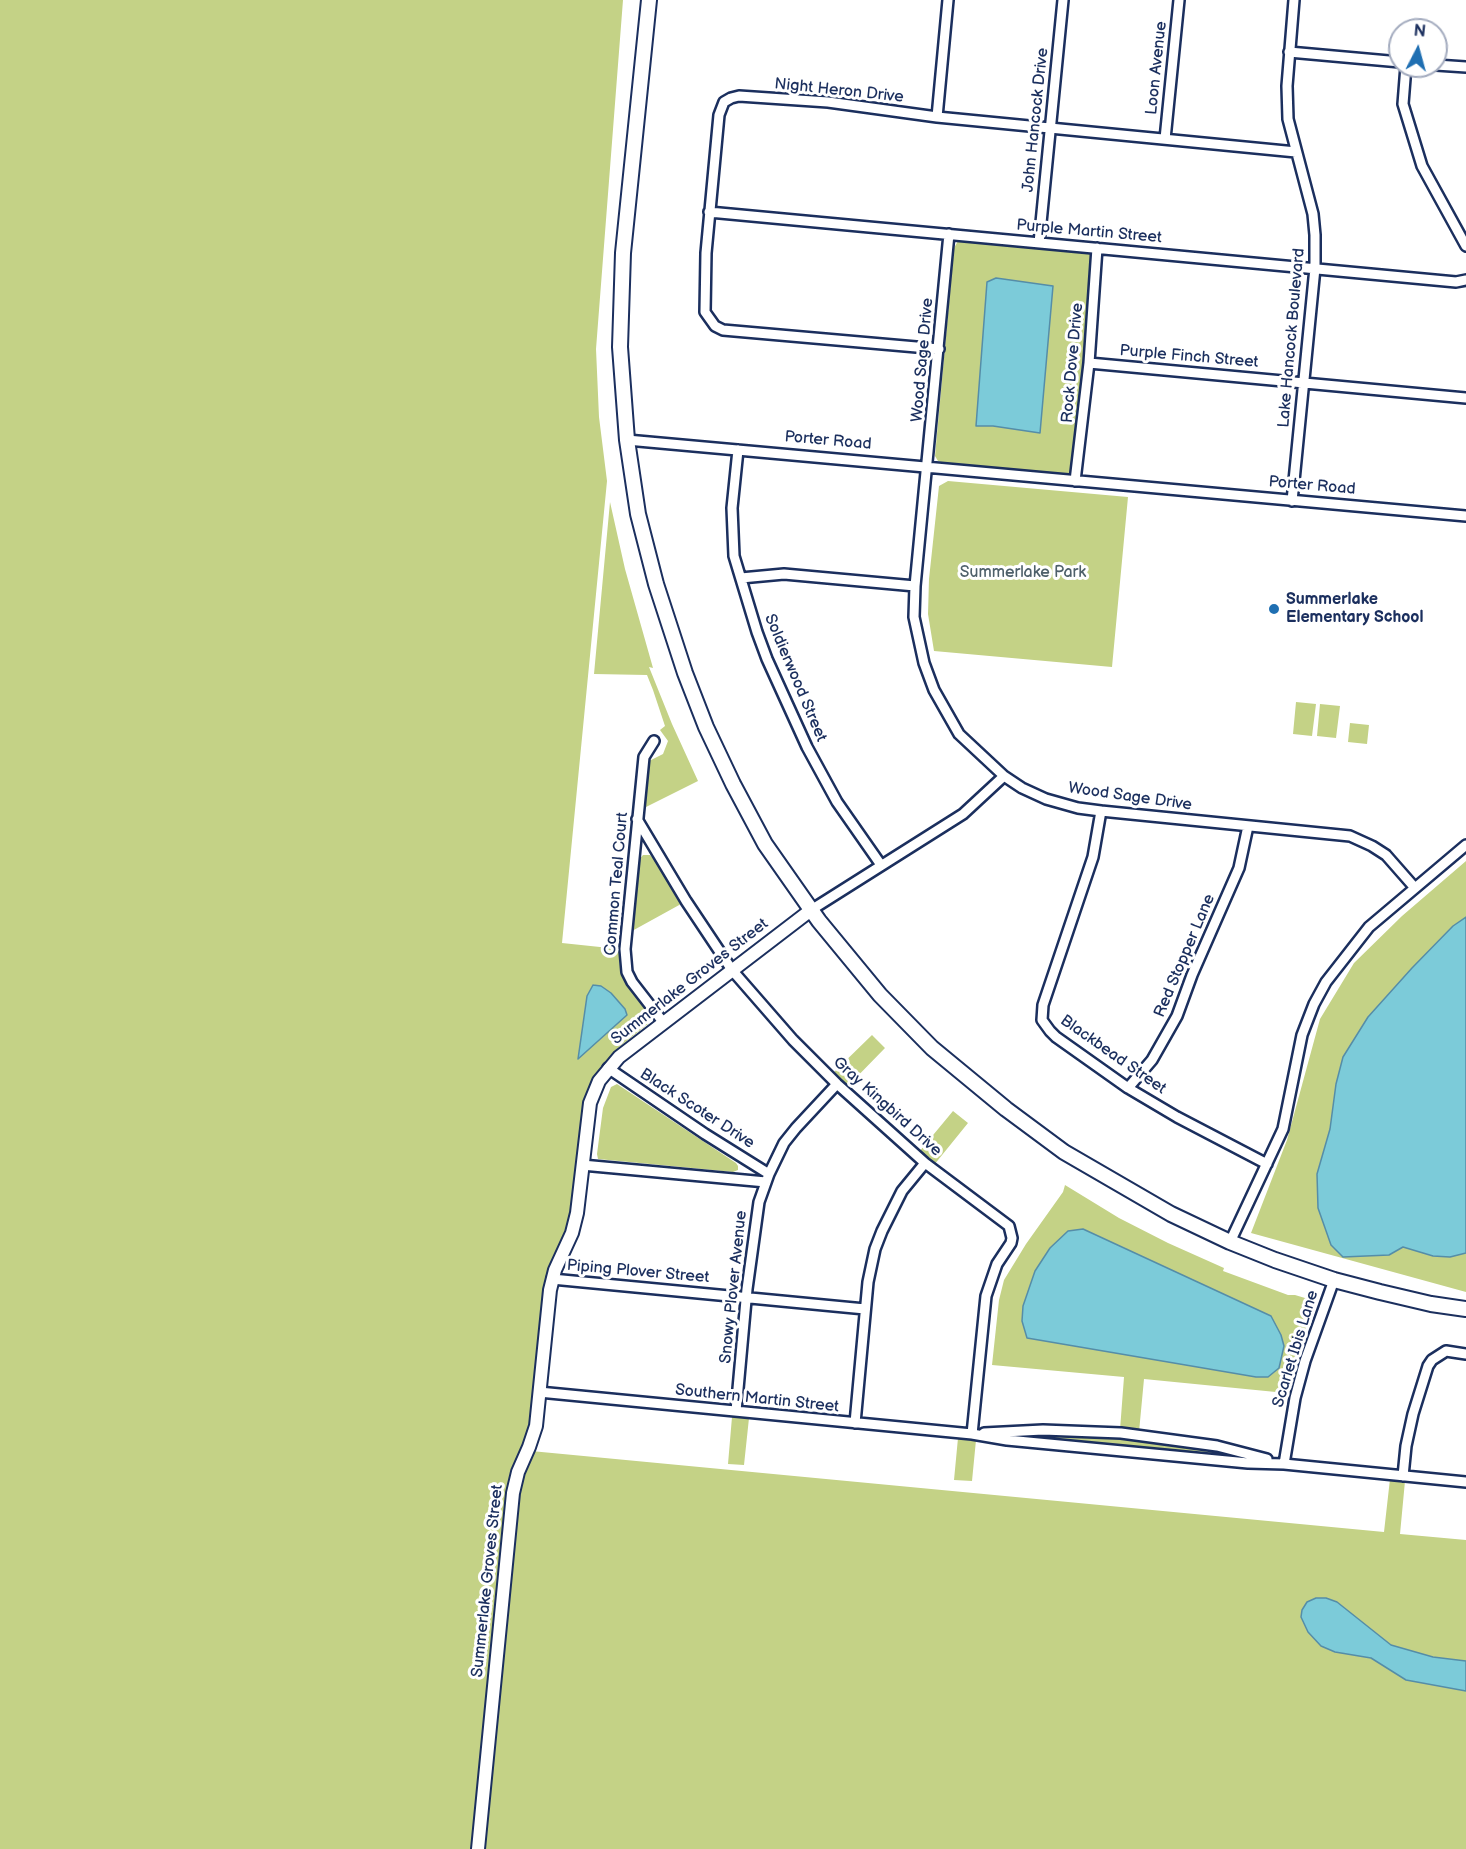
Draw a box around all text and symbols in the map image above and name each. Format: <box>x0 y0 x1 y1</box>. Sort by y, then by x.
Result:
north arrow <box>1388 18 1448 78</box>
street label: Loon Avenue <box>1143 20 1171 116</box>
text: N <box>1413 22 1427 42</box>
street label: John Hancock Drive <box>1019 47 1053 193</box>
street label: Night Heron Drive <box>773 75 905 107</box>
street label: Purple Martin Street <box>1015 216 1163 248</box>
street label: Lake Hancock Boulevard <box>1275 247 1309 429</box>
street label: Wood Sage Drive <box>908 297 938 423</box>
street label: Rock Dove Drive <box>1058 302 1088 424</box>
street label: Purple Finch Street <box>1119 341 1259 373</box>
street label: Porter Road <box>784 428 872 454</box>
street label: Porter Road <box>1268 473 1356 499</box>
park label: Summerlake Park <box>960 563 1086 583</box>
place label: Summerlake Elementary School <box>1286 590 1423 628</box>
marker: Summerlake Elementary School <box>1267 602 1281 616</box>
street label: Soldierwood Street <box>759 611 831 745</box>
street label: Wood Sage Drive <box>1067 779 1193 815</box>
street label: Common Teal Court <box>601 812 633 956</box>
street label: Red Stopper Lane <box>1150 892 1220 1020</box>
street label: Summerlake Groves Street <box>608 915 772 1049</box>
street label: Blackbead Street <box>1056 1011 1170 1099</box>
street label: Gray Kingbird Drive <box>829 1053 945 1161</box>
street label: Black Scoter Drive <box>636 1065 758 1153</box>
street label: Snowy Plover Avenue <box>716 1210 752 1364</box>
street label: Piping Plover Street <box>566 1256 710 1288</box>
street label: Scarlet Ibis Lane <box>1269 1288 1323 1410</box>
street label: Southern Martin Street <box>674 1381 840 1417</box>
street label: Summerlake Groves Street <box>468 1484 508 1678</box>

